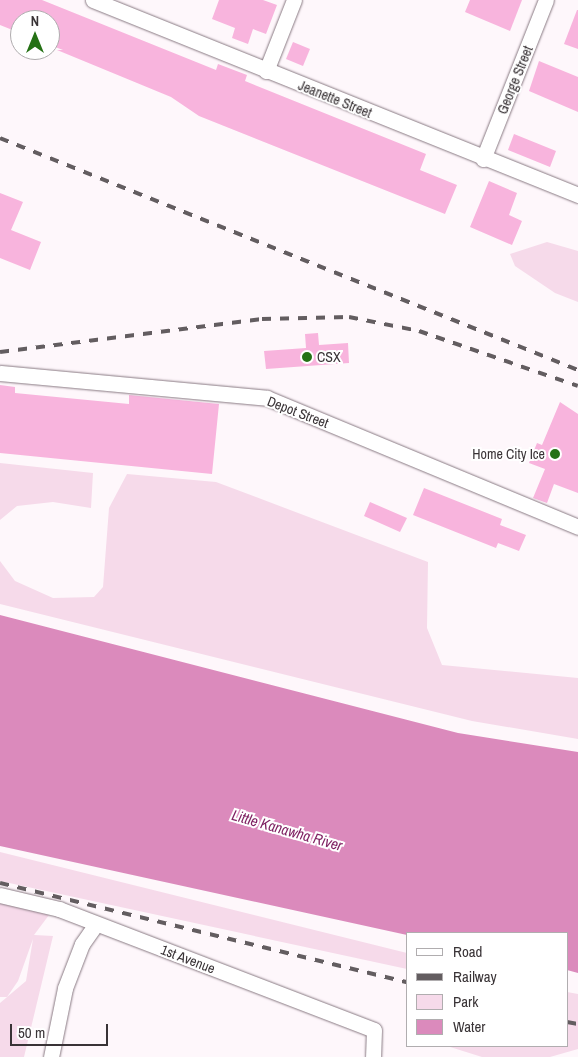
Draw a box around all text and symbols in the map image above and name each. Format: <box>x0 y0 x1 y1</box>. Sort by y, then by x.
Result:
north arrow <box>10 10 60 60</box>
text: N <box>31 12 39 30</box>
street label: George Street <box>494 43 536 117</box>
street label: Jeanette Street <box>296 77 374 121</box>
place label: CSX <box>317 349 341 365</box>
marker: CSX <box>301 351 313 363</box>
street label: Depot Street <box>265 393 331 431</box>
place label: Home City Ice <box>472 446 545 462</box>
marker: Home City Ice <box>549 448 561 460</box>
water label: Little Kanawha River <box>230 806 344 854</box>
legend <box>406 932 568 1047</box>
street label: 1st Avenue <box>158 941 218 977</box>
text: Road <box>453 941 482 962</box>
text: Railway <box>453 966 497 987</box>
text: Park <box>453 991 478 1012</box>
scale bar <box>12 1014 110 1046</box>
text: Water <box>453 1016 485 1037</box>
text: 50 m <box>18 1022 45 1043</box>

